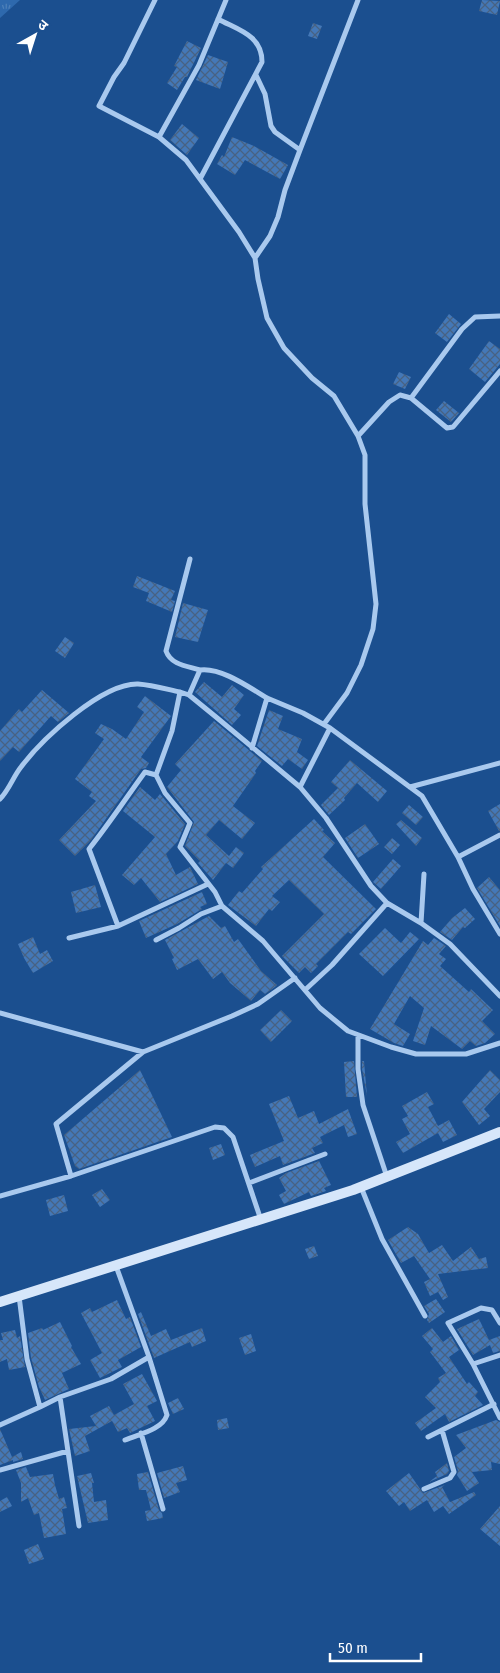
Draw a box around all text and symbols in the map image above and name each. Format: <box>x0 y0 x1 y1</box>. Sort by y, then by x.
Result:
north arrow <box>10 10 60 60</box>
text: उ <box>34 16 52 35</box>
scale bar <box>330 1630 421 1662</box>
text: 50 m <box>338 1639 368 1657</box>

